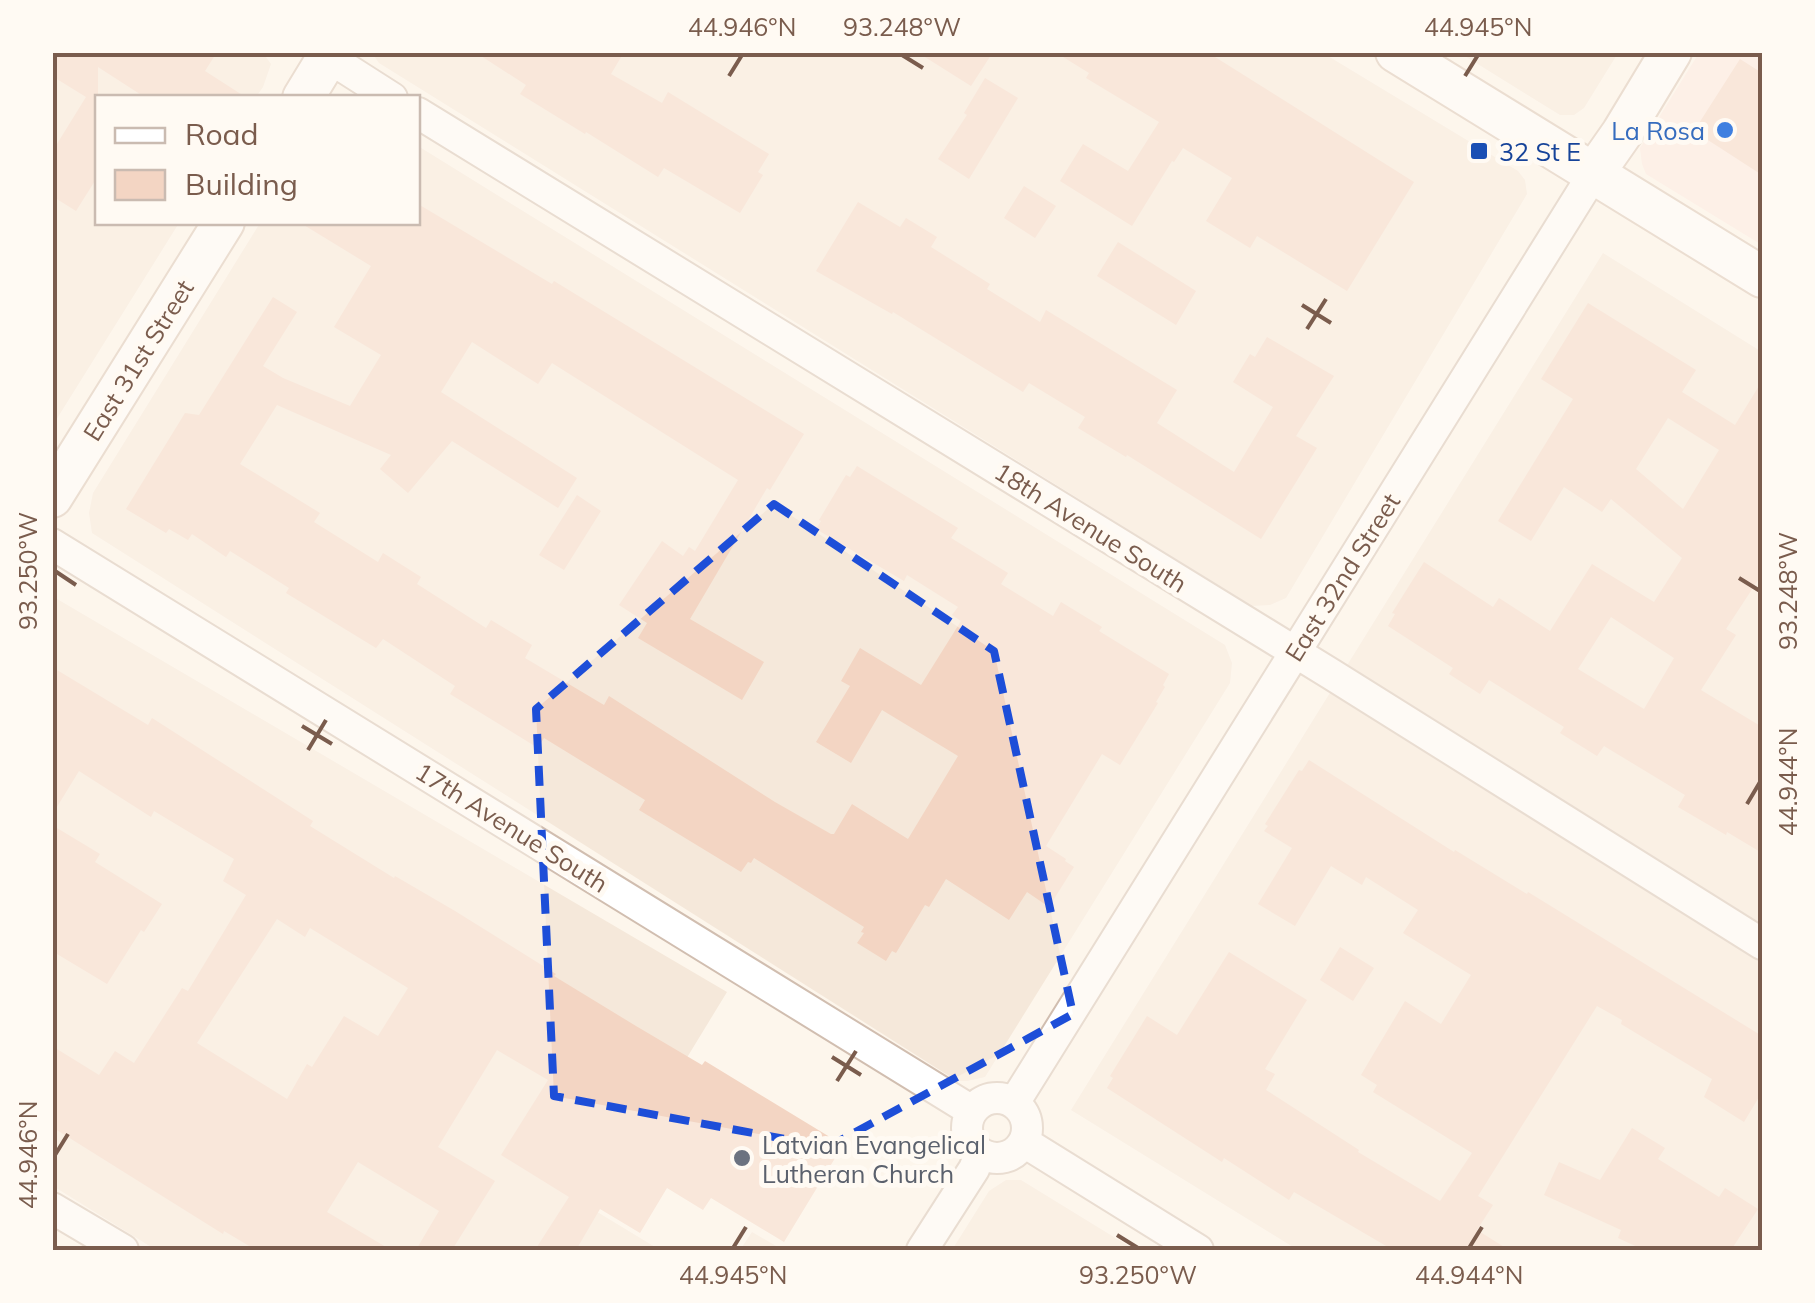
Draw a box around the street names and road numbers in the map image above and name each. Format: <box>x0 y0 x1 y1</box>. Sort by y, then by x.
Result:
street label: East 31st Street <box>76 274 200 446</box>
street label: 18th Avenue South <box>989 455 1193 599</box>
street label: East 32nd Street <box>1278 487 1406 667</box>
street label: 17th Avenue South <box>410 755 614 899</box>

